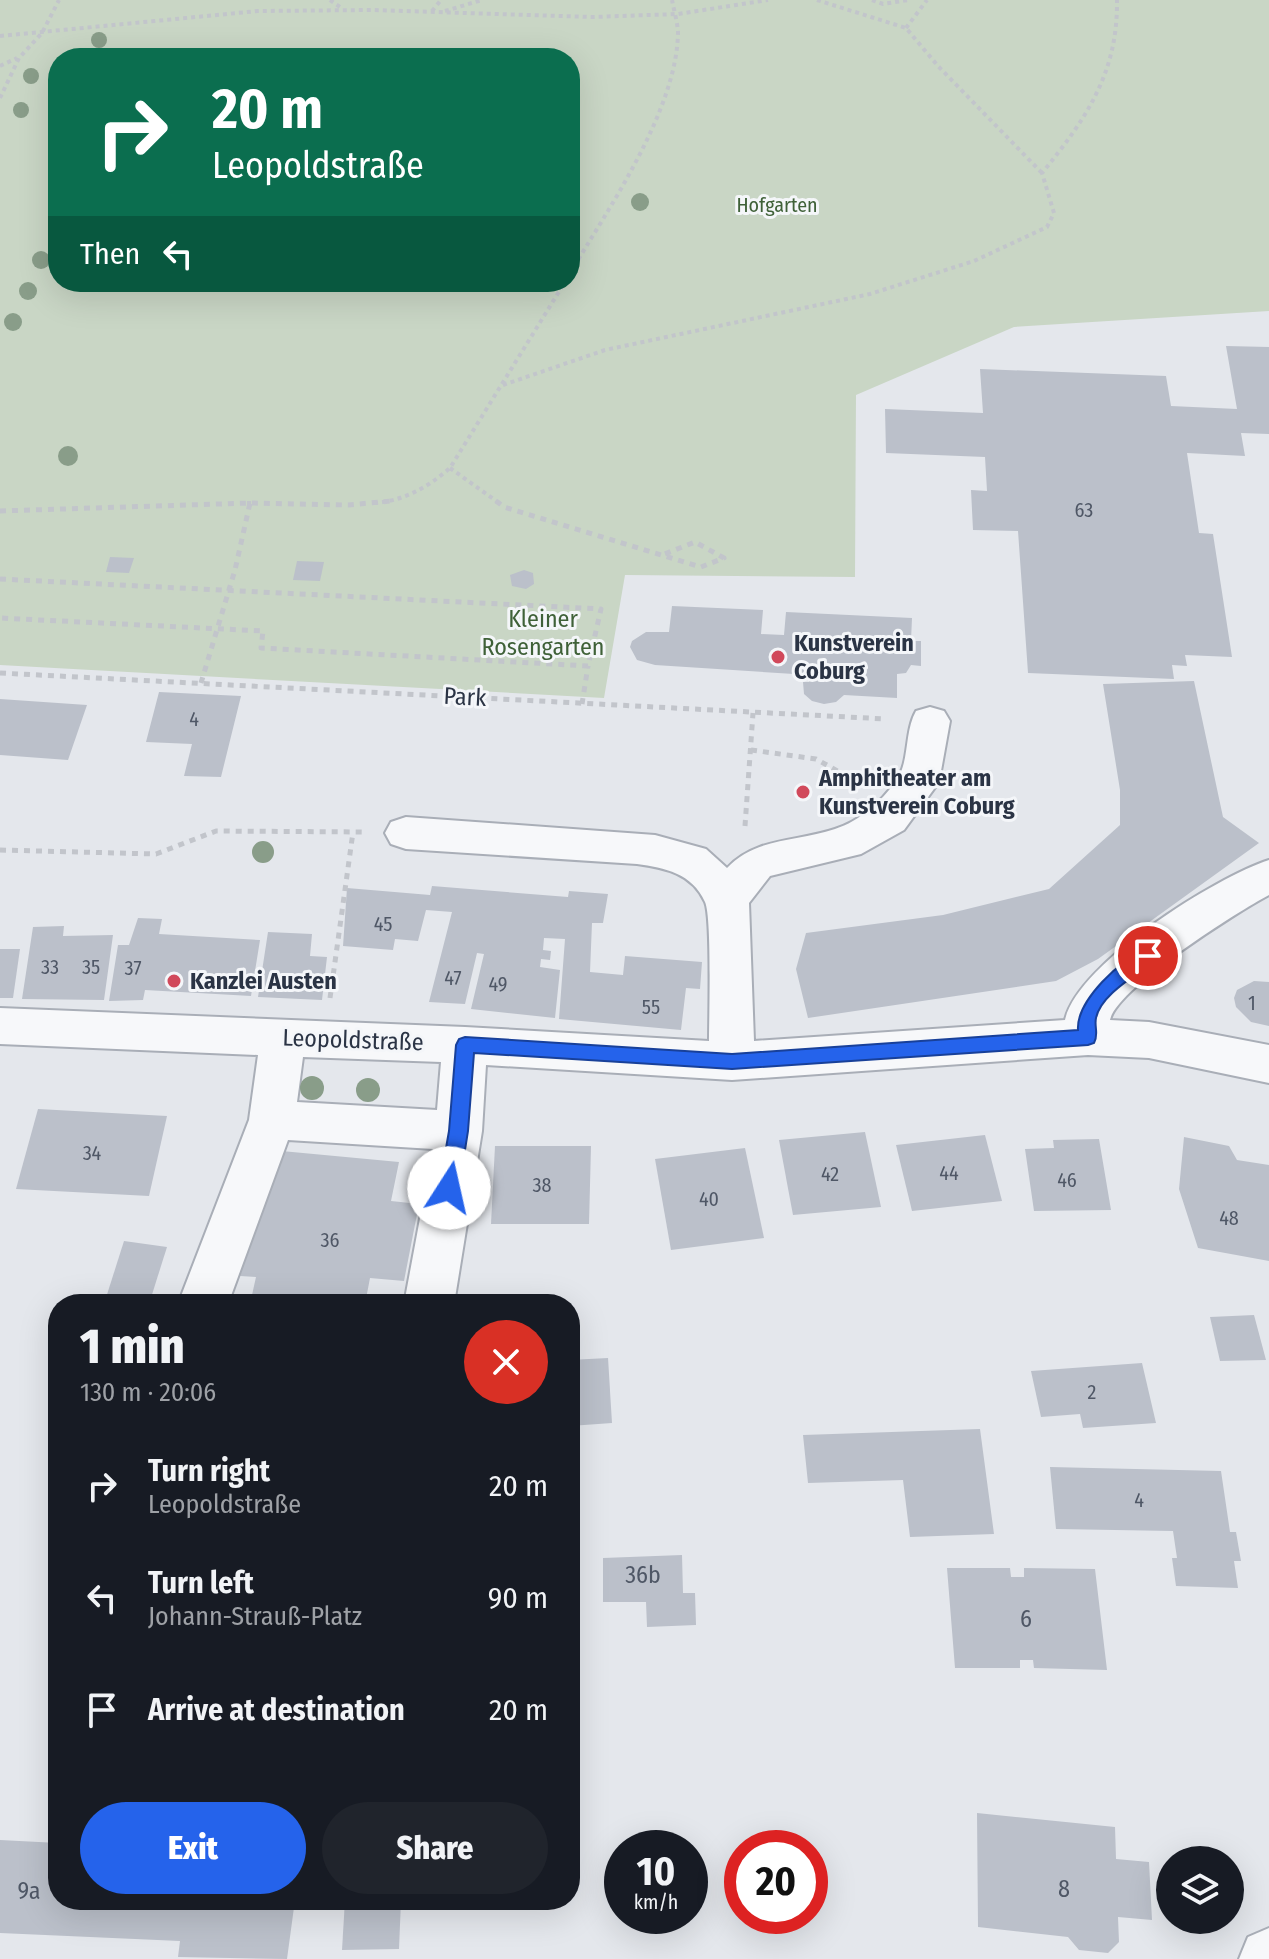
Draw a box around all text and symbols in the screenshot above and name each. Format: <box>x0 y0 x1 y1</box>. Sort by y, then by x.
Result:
text: 20 m <box>212 76 323 143</box>
icon: right <box>80 80 184 184</box>
text: Leopoldstraße <box>212 144 424 188</box>
park label: Hofgarten <box>736 193 818 217</box>
icon: left <box>156 232 200 276</box>
text: Then <box>80 236 140 272</box>
house number: 63 <box>1075 498 1093 522</box>
park label: Kleiner Rosengarten <box>481 605 605 661</box>
place label: Kunstverein Coburg <box>794 629 914 685</box>
marker: Kunstverein Coburg <box>769 648 787 666</box>
street label: Park <box>443 682 488 712</box>
house number: 4 <box>189 707 199 731</box>
place label: Amphitheater am Kunstverein Coburg <box>818 764 1015 820</box>
marker: Amphitheater am Kunstverein Coburg <box>794 783 812 801</box>
house number: 45 <box>374 912 392 936</box>
pin <box>1114 922 1182 990</box>
icon: arrive <box>1126 934 1170 978</box>
house number: 33 <box>41 955 59 979</box>
house number: 35 <box>82 955 100 979</box>
house number: 37 <box>124 956 142 980</box>
house number: 47 <box>444 966 462 990</box>
place label: Kanzlei Austen <box>190 967 337 995</box>
marker: Kanzlei Austen <box>165 972 183 990</box>
house number: 49 <box>488 972 508 996</box>
house number: 1 <box>1248 991 1256 1015</box>
house number: 55 <box>642 995 660 1019</box>
street label: Leopoldstraße <box>282 1024 424 1056</box>
house number: 34 <box>83 1141 102 1165</box>
position arrow <box>407 1146 491 1230</box>
house number: 44 <box>939 1161 959 1185</box>
house number: 42 <box>821 1162 839 1186</box>
house number: 46 <box>1057 1168 1077 1192</box>
house number: 38 <box>532 1173 552 1197</box>
house number: 40 <box>699 1187 719 1211</box>
house number: 48 <box>1219 1206 1239 1230</box>
house number: 36 <box>321 1228 340 1252</box>
text: 1 min <box>80 1318 184 1376</box>
button: close <box>464 1320 548 1404</box>
text: 130 m · 20:06 <box>80 1377 216 1408</box>
house number: 2 <box>1088 1380 1097 1404</box>
text: Turn right <box>148 1453 270 1489</box>
icon: right <box>80 1464 124 1508</box>
text: 20 m <box>489 1468 548 1504</box>
house number: 4 <box>1134 1488 1144 1512</box>
text: Leopoldstraße <box>148 1489 301 1520</box>
house number: 36b <box>625 1561 661 1589</box>
text: Turn left <box>148 1565 254 1601</box>
icon: left <box>80 1576 124 1620</box>
text: 90 m <box>488 1580 548 1616</box>
text: Johann-Strauß-Platz <box>148 1601 362 1632</box>
house number: 6 <box>1020 1605 1032 1633</box>
icon: arrive <box>80 1688 124 1732</box>
text: Arrive at destination <box>148 1692 405 1728</box>
text: 20 m <box>489 1692 548 1728</box>
button: Exit <box>80 1802 306 1894</box>
button: Share <box>322 1802 548 1894</box>
speed limit sign: 20 <box>724 1830 828 1934</box>
map controls <box>1156 1846 1244 1934</box>
button: layers <box>1156 1846 1244 1934</box>
text: 10 <box>637 1848 675 1896</box>
house number: 8 <box>1058 1875 1070 1903</box>
house number: 9a <box>17 1877 41 1905</box>
text: km/h <box>634 1890 678 1914</box>

